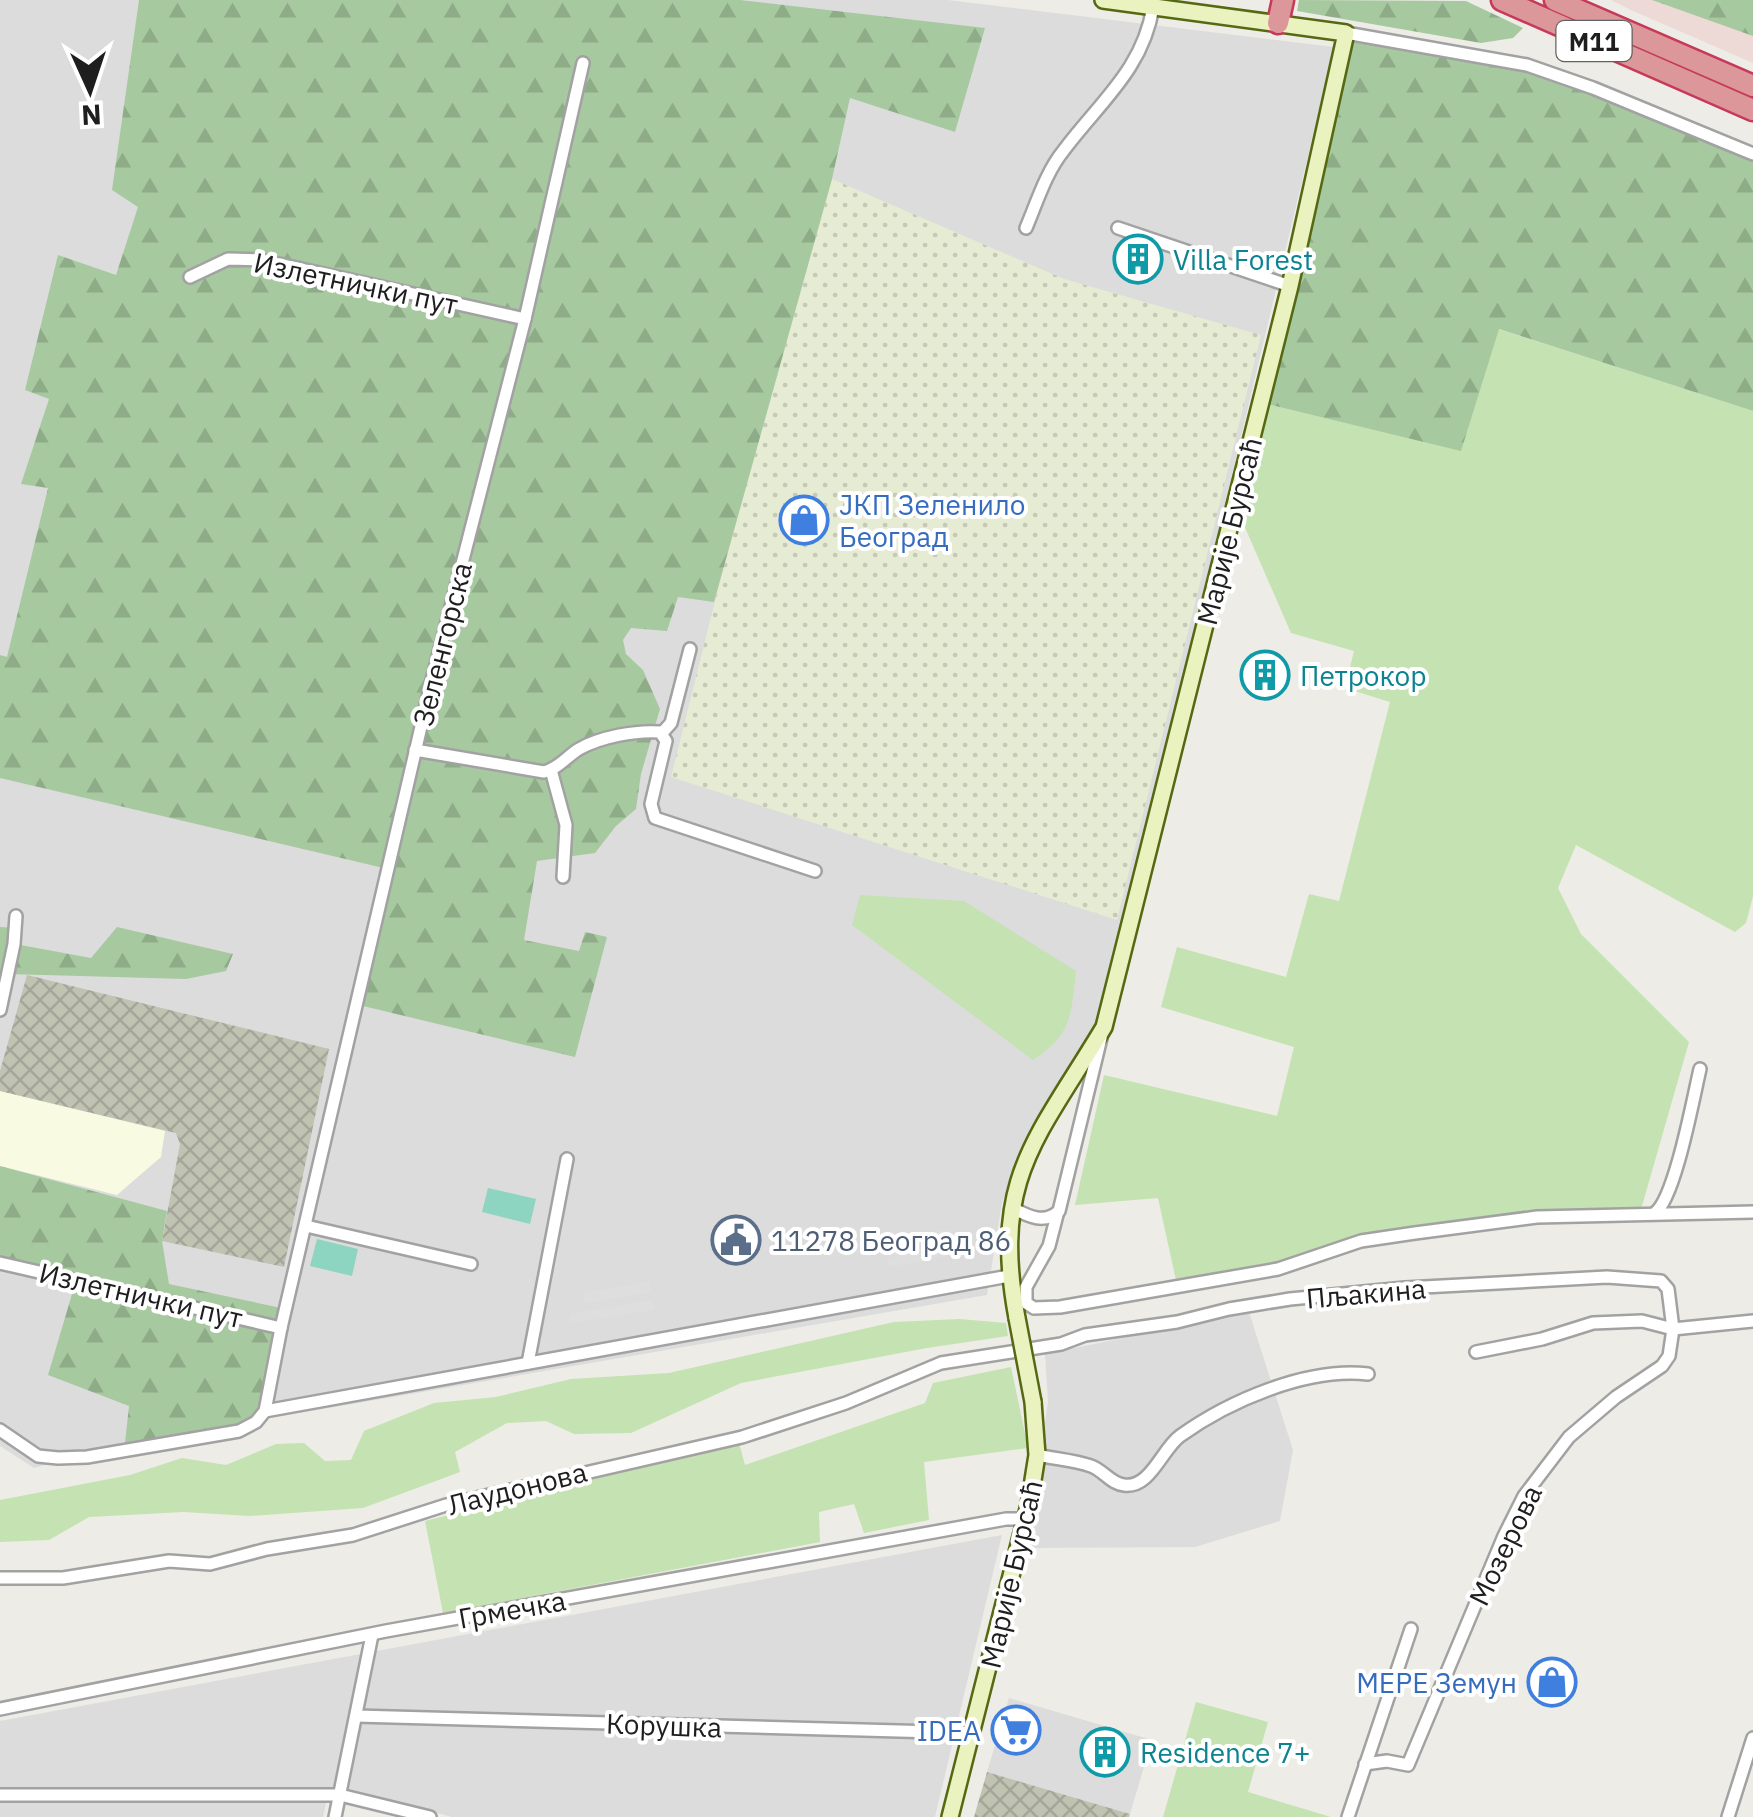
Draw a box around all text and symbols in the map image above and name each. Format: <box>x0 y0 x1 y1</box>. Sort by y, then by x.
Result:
road number: M11 <box>1556 21 1632 61</box>
north arrow <box>40 40 140 140</box>
text: N <box>80 96 102 134</box>
building icon: Villa Forest <box>1112 233 1164 285</box>
place label: Villa Forest <box>1173 241 1313 278</box>
street label: Излетнички пут <box>251 243 461 323</box>
street label: Марије Бурсаћ <box>1188 433 1270 629</box>
place label: ЈКП Зеленило Београд <box>839 486 1025 555</box>
shop icon: ЈКП Зеленило Београд <box>778 494 830 546</box>
street label: Зеленгорска <box>404 558 480 730</box>
building icon: Петрокор <box>1239 649 1291 701</box>
place label: Петрокор <box>1300 657 1426 694</box>
public building icon: 11278 Београд 86 <box>710 1214 762 1266</box>
place label: 11278 Београд 86 <box>771 1222 1011 1259</box>
street label: Излетнички пут <box>36 1254 246 1336</box>
street label: Пљакина <box>1305 1269 1428 1317</box>
street label: Лаудонова <box>443 1453 591 1523</box>
street label: Марије Бурсаћ <box>971 1476 1051 1672</box>
street label: Мозерова <box>1460 1478 1550 1612</box>
street label: Грмечка <box>455 1581 569 1637</box>
shop icon: МЕРЕ Земун <box>1526 1656 1578 1708</box>
place label: МЕРЕ Земун <box>1356 1664 1517 1701</box>
street label: Корушка <box>605 1704 723 1746</box>
supermarket icon: IDEA <box>990 1704 1042 1756</box>
place label: IDEA <box>917 1712 981 1749</box>
building icon: Residence 7+ <box>1079 1726 1131 1778</box>
place label: Residence 7+ <box>1140 1734 1311 1771</box>

